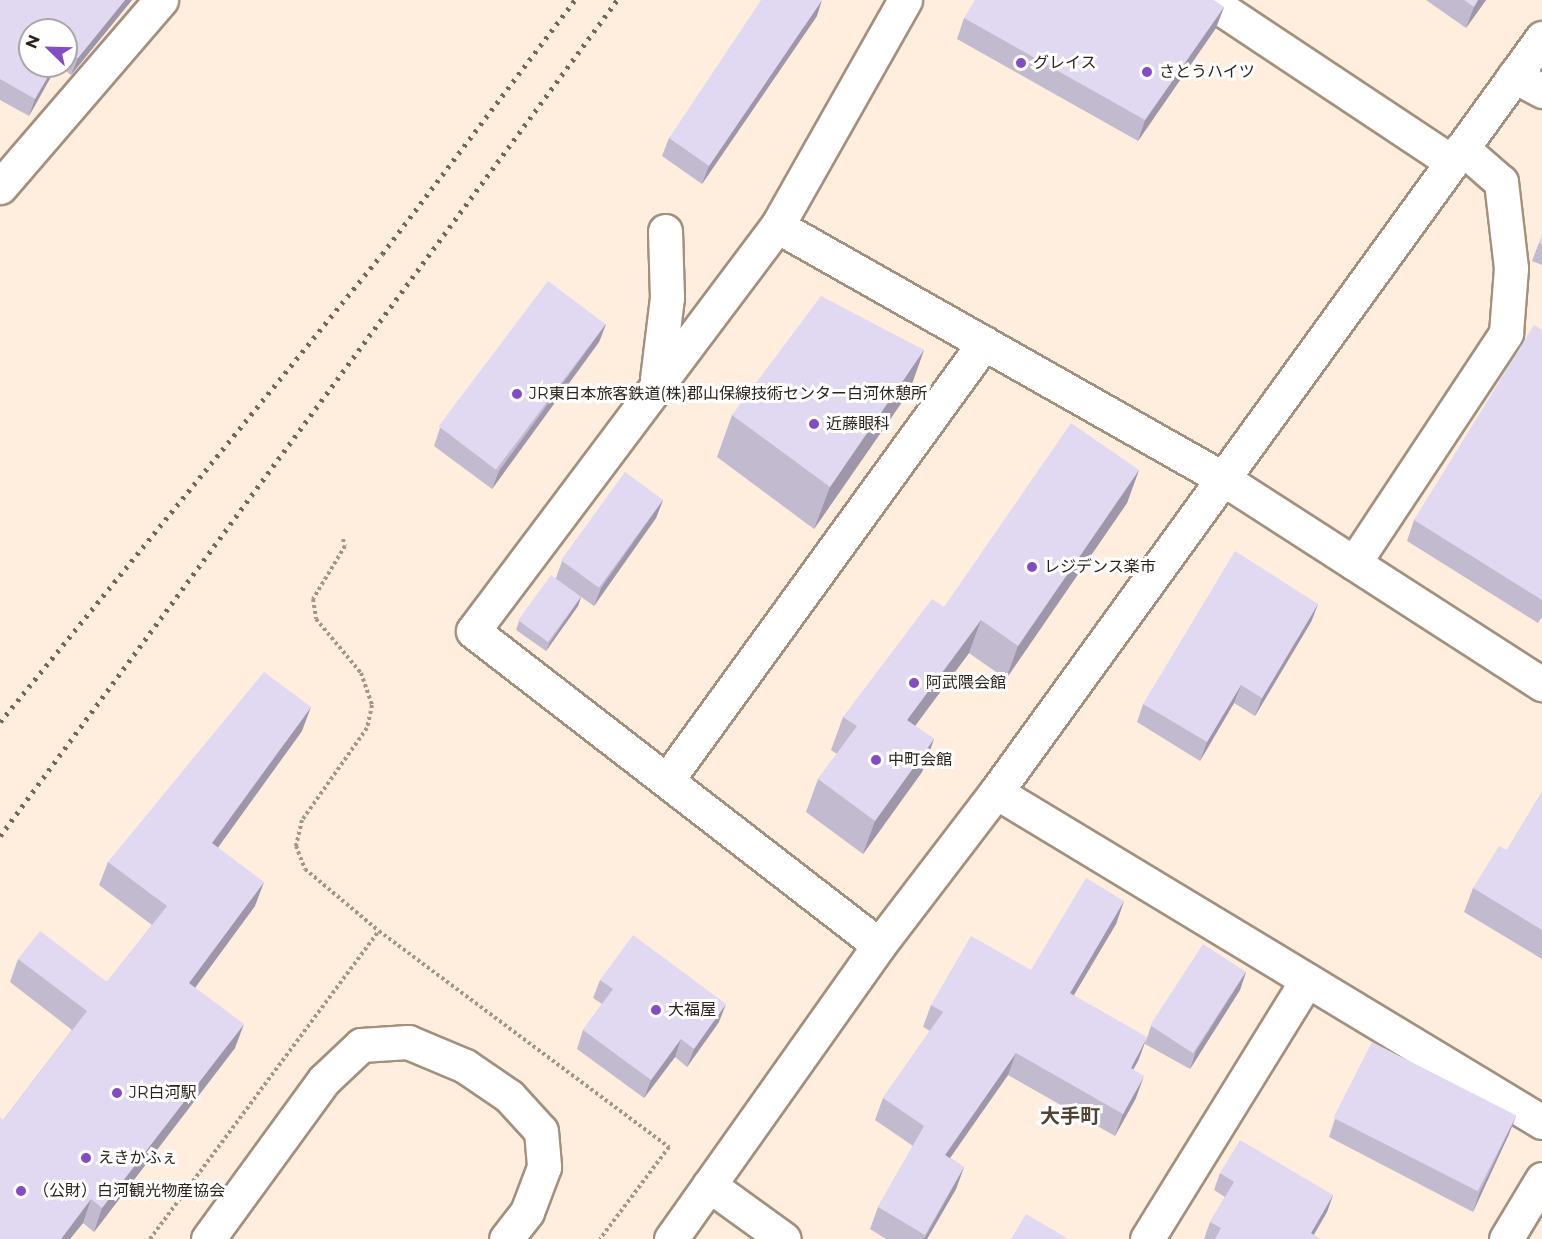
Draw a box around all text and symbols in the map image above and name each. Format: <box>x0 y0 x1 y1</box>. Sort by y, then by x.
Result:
north arrow <box>18 18 78 78</box>
text: N <box>22 32 44 51</box>
place label: グレイス <box>1033 53 1097 73</box>
marker: グレイス <box>1014 56 1028 70</box>
place label: さとうハイツ <box>1159 62 1255 82</box>
marker: さとうハイツ <box>1140 65 1154 79</box>
place label: JR東日本旅客鉄道(株)郡山保線技術センター白河休憩所 <box>529 384 927 404</box>
marker: JR東日本旅客鉄道(株)郡山保線技術センター白河休憩所 <box>510 387 524 401</box>
place label: 近藤眼科 <box>826 414 890 434</box>
marker: 近藤眼科 <box>807 417 821 431</box>
place label: レジデンス楽市 <box>1044 557 1156 577</box>
marker: レジデンス楽市 <box>1025 560 1039 574</box>
place label: 阿武隈会館 <box>926 673 1006 693</box>
marker: 阿武隈会館 <box>907 676 921 690</box>
place label: 中町会館 <box>888 750 952 770</box>
marker: 中町会館 <box>869 753 883 767</box>
place label: 大福屋 <box>668 1000 716 1020</box>
marker: 大福屋 <box>649 1003 663 1017</box>
place label: JR白河駅 <box>129 1083 197 1103</box>
marker: JR白河駅 <box>110 1086 124 1100</box>
district label: 大手町 <box>1040 1104 1100 1128</box>
place label: えきかふぇ <box>98 1148 178 1168</box>
marker: えきかふぇ <box>79 1151 93 1165</box>
place label: （公財）白河観光物産協会 <box>33 1181 225 1201</box>
marker: （公財）白河観光物産協会 <box>14 1184 28 1198</box>

